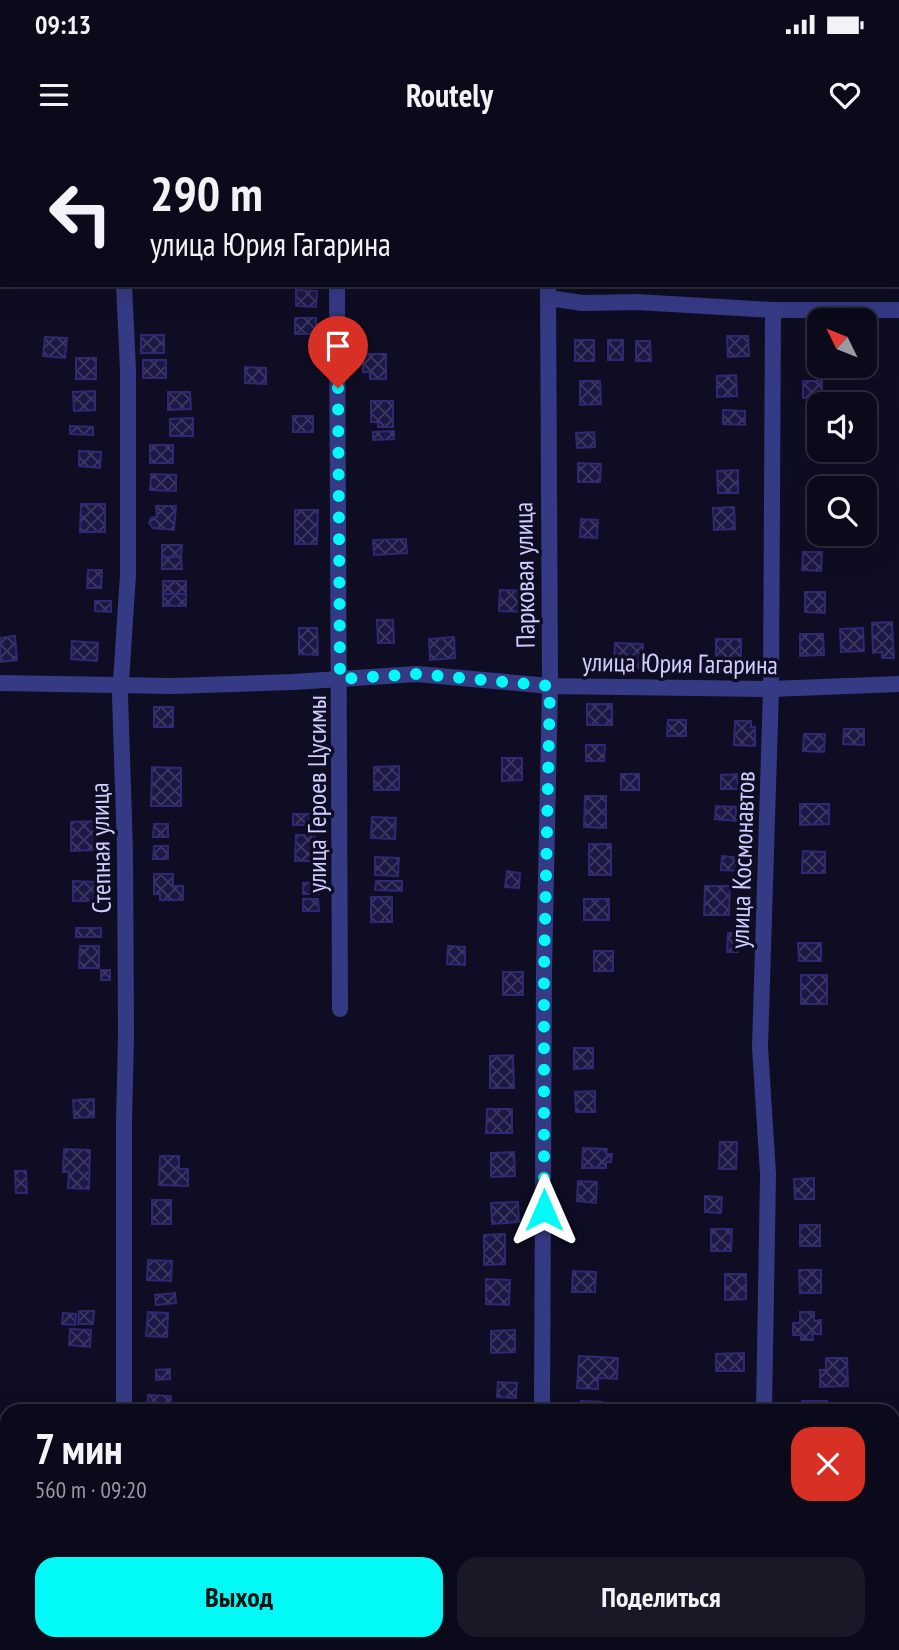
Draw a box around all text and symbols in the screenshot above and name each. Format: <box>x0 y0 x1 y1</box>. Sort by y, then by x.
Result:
text: 09:13 <box>35 8 91 41</box>
text: Routely <box>406 74 493 116</box>
icon: menu <box>35 76 73 114</box>
icon: heart <box>826 76 864 114</box>
text: 290 m <box>150 161 263 225</box>
icon: left <box>35 168 126 259</box>
text: улица Юрия Гагарина <box>150 223 391 265</box>
north arrow <box>807 308 877 378</box>
map controls <box>807 308 877 546</box>
pin <box>308 316 368 388</box>
icon: arrive <box>319 327 357 365</box>
button: sound <box>807 392 877 462</box>
button: search <box>807 476 877 546</box>
street label: Парковая улица <box>506 502 542 648</box>
street label: улица Юрия Гагарина <box>582 645 778 681</box>
street label: улица Героев Цусимы <box>300 695 333 893</box>
street label: улица Космонавтов <box>722 771 762 949</box>
street label: Степная улица <box>82 782 118 914</box>
position arrow <box>507 1173 581 1247</box>
text: 7 мин <box>35 1421 123 1476</box>
button: close <box>791 1427 865 1501</box>
text: 560 m · 09:20 <box>35 1475 147 1504</box>
button: Выход <box>35 1557 443 1637</box>
button: Поделиться <box>457 1557 865 1637</box>

